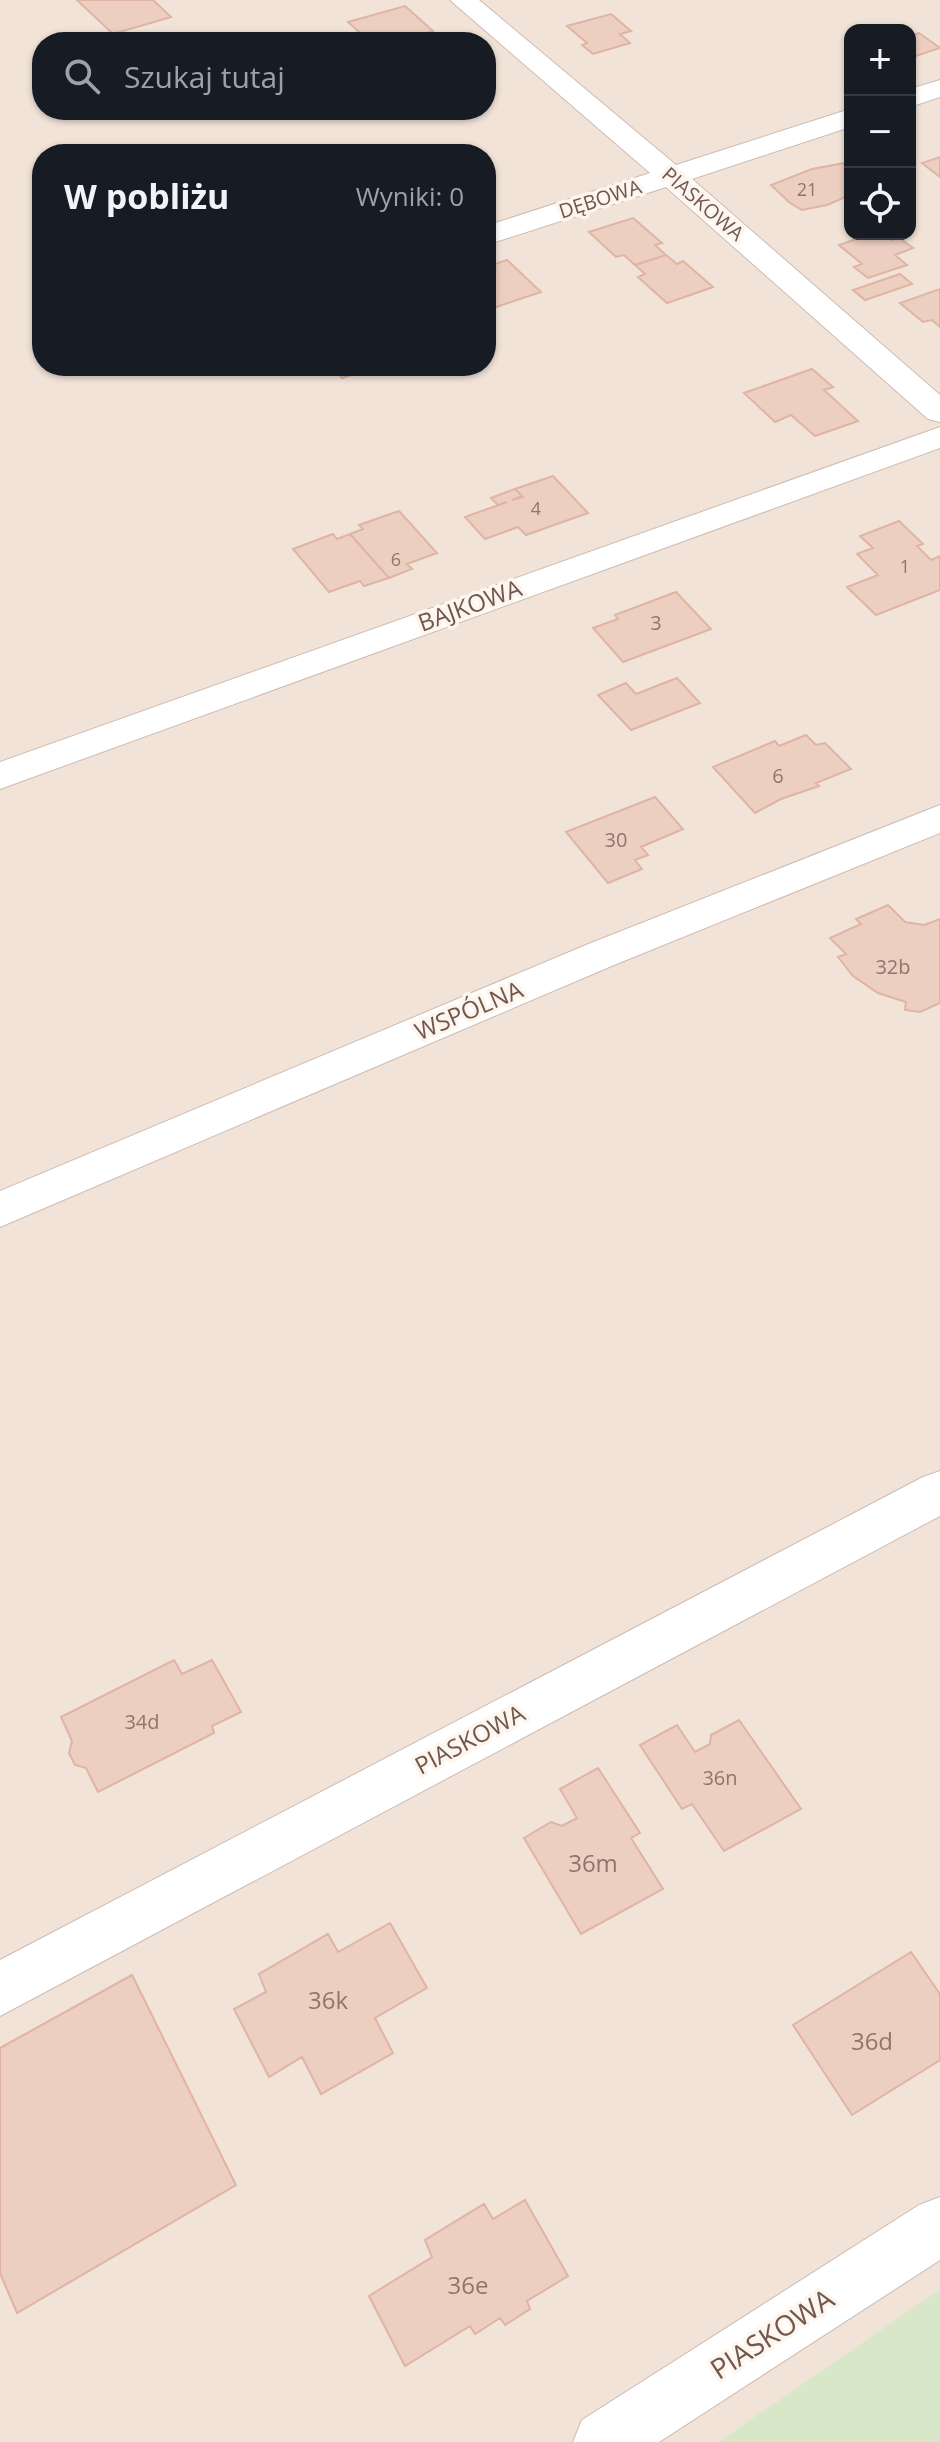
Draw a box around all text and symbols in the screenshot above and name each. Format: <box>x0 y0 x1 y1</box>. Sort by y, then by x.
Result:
map controls <box>844 24 916 240</box>
button: + <box>844 24 916 96</box>
search box <box>32 32 496 120</box>
icon: search <box>60 54 104 98</box>
text: Szukaj tutaj <box>124 56 285 97</box>
button: − <box>844 96 916 168</box>
street label: PIASKOWA <box>657 161 750 247</box>
button: locate <box>844 168 916 240</box>
street label: DĘBOWA <box>555 172 645 225</box>
text: W pobliżu <box>64 173 229 219</box>
house number: 21 <box>797 177 817 201</box>
text: Wyniki: 0 <box>356 178 464 214</box>
house number: 4 <box>531 496 541 520</box>
house number: 6 <box>391 547 401 571</box>
house number: 1 <box>900 554 910 578</box>
street label: BAJKOWA <box>413 570 527 639</box>
house number: 3 <box>650 609 662 636</box>
house number: 6 <box>772 762 784 789</box>
house number: 30 <box>605 826 627 853</box>
house number: 32b <box>875 953 911 980</box>
street label: WSPÓLNA <box>409 972 528 1047</box>
street label: PIASKOWA <box>408 1696 531 1781</box>
house number: 34d <box>124 1708 160 1735</box>
house number: 36n <box>702 1764 738 1791</box>
house number: 36m <box>568 1846 618 1879</box>
house number: 36k <box>308 1983 348 2016</box>
house number: 36d <box>851 2024 893 2057</box>
house number: 36e <box>448 2268 488 2301</box>
street label: PIASKOWA <box>702 2279 841 2387</box>

